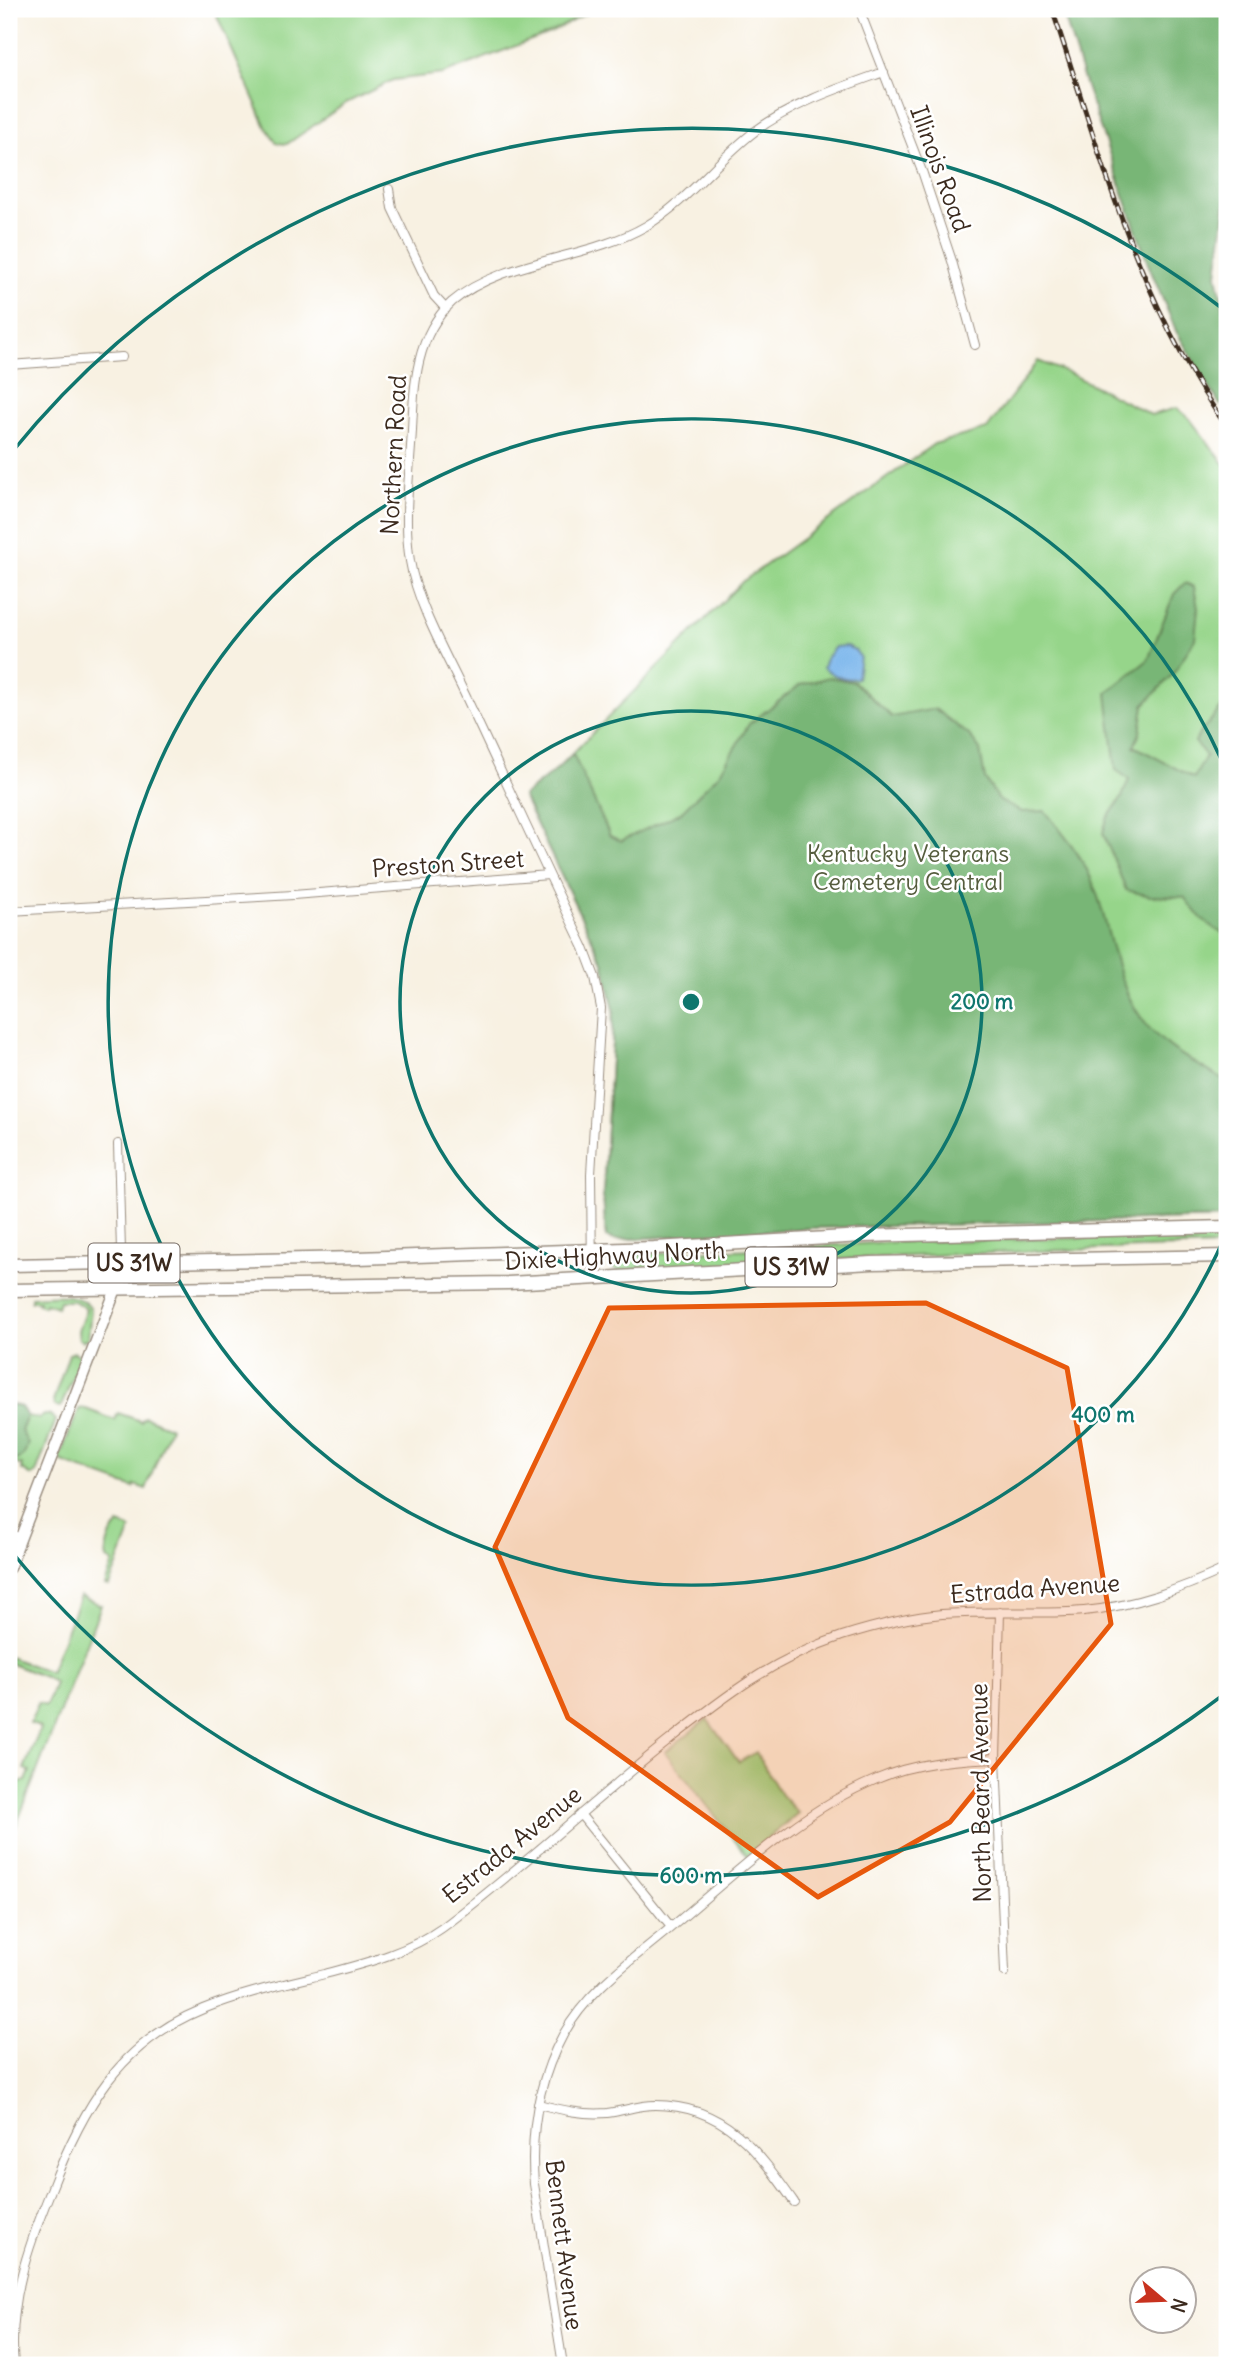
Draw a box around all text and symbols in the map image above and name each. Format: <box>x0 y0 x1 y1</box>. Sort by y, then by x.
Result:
street label: Illinois Road <box>904 101 978 236</box>
street label: Northern Road <box>374 374 412 536</box>
park label: Kentucky Veterans Cemetery Central <box>807 838 1009 896</box>
street label: Preston Street <box>371 843 525 883</box>
text: 200 m <box>951 988 1014 1015</box>
centre of rings <box>679 990 703 1014</box>
street label: Dixie Highway North <box>504 1234 726 1276</box>
road number: US 31W <box>88 1244 180 1282</box>
road number: US 31W <box>746 1248 836 1286</box>
text: 400 m <box>1071 1401 1135 1428</box>
street label: Estrada Avenue <box>949 1567 1121 1609</box>
street label: North Beard Avenue <box>963 1683 997 1903</box>
street label: Estrada Avenue <box>436 1779 587 1909</box>
text: 600 m <box>659 1862 723 1889</box>
street label: Bennett Avenue <box>540 2158 590 2332</box>
north arrow <box>1128 2266 1198 2336</box>
text: N <box>1166 2295 1193 2316</box>

